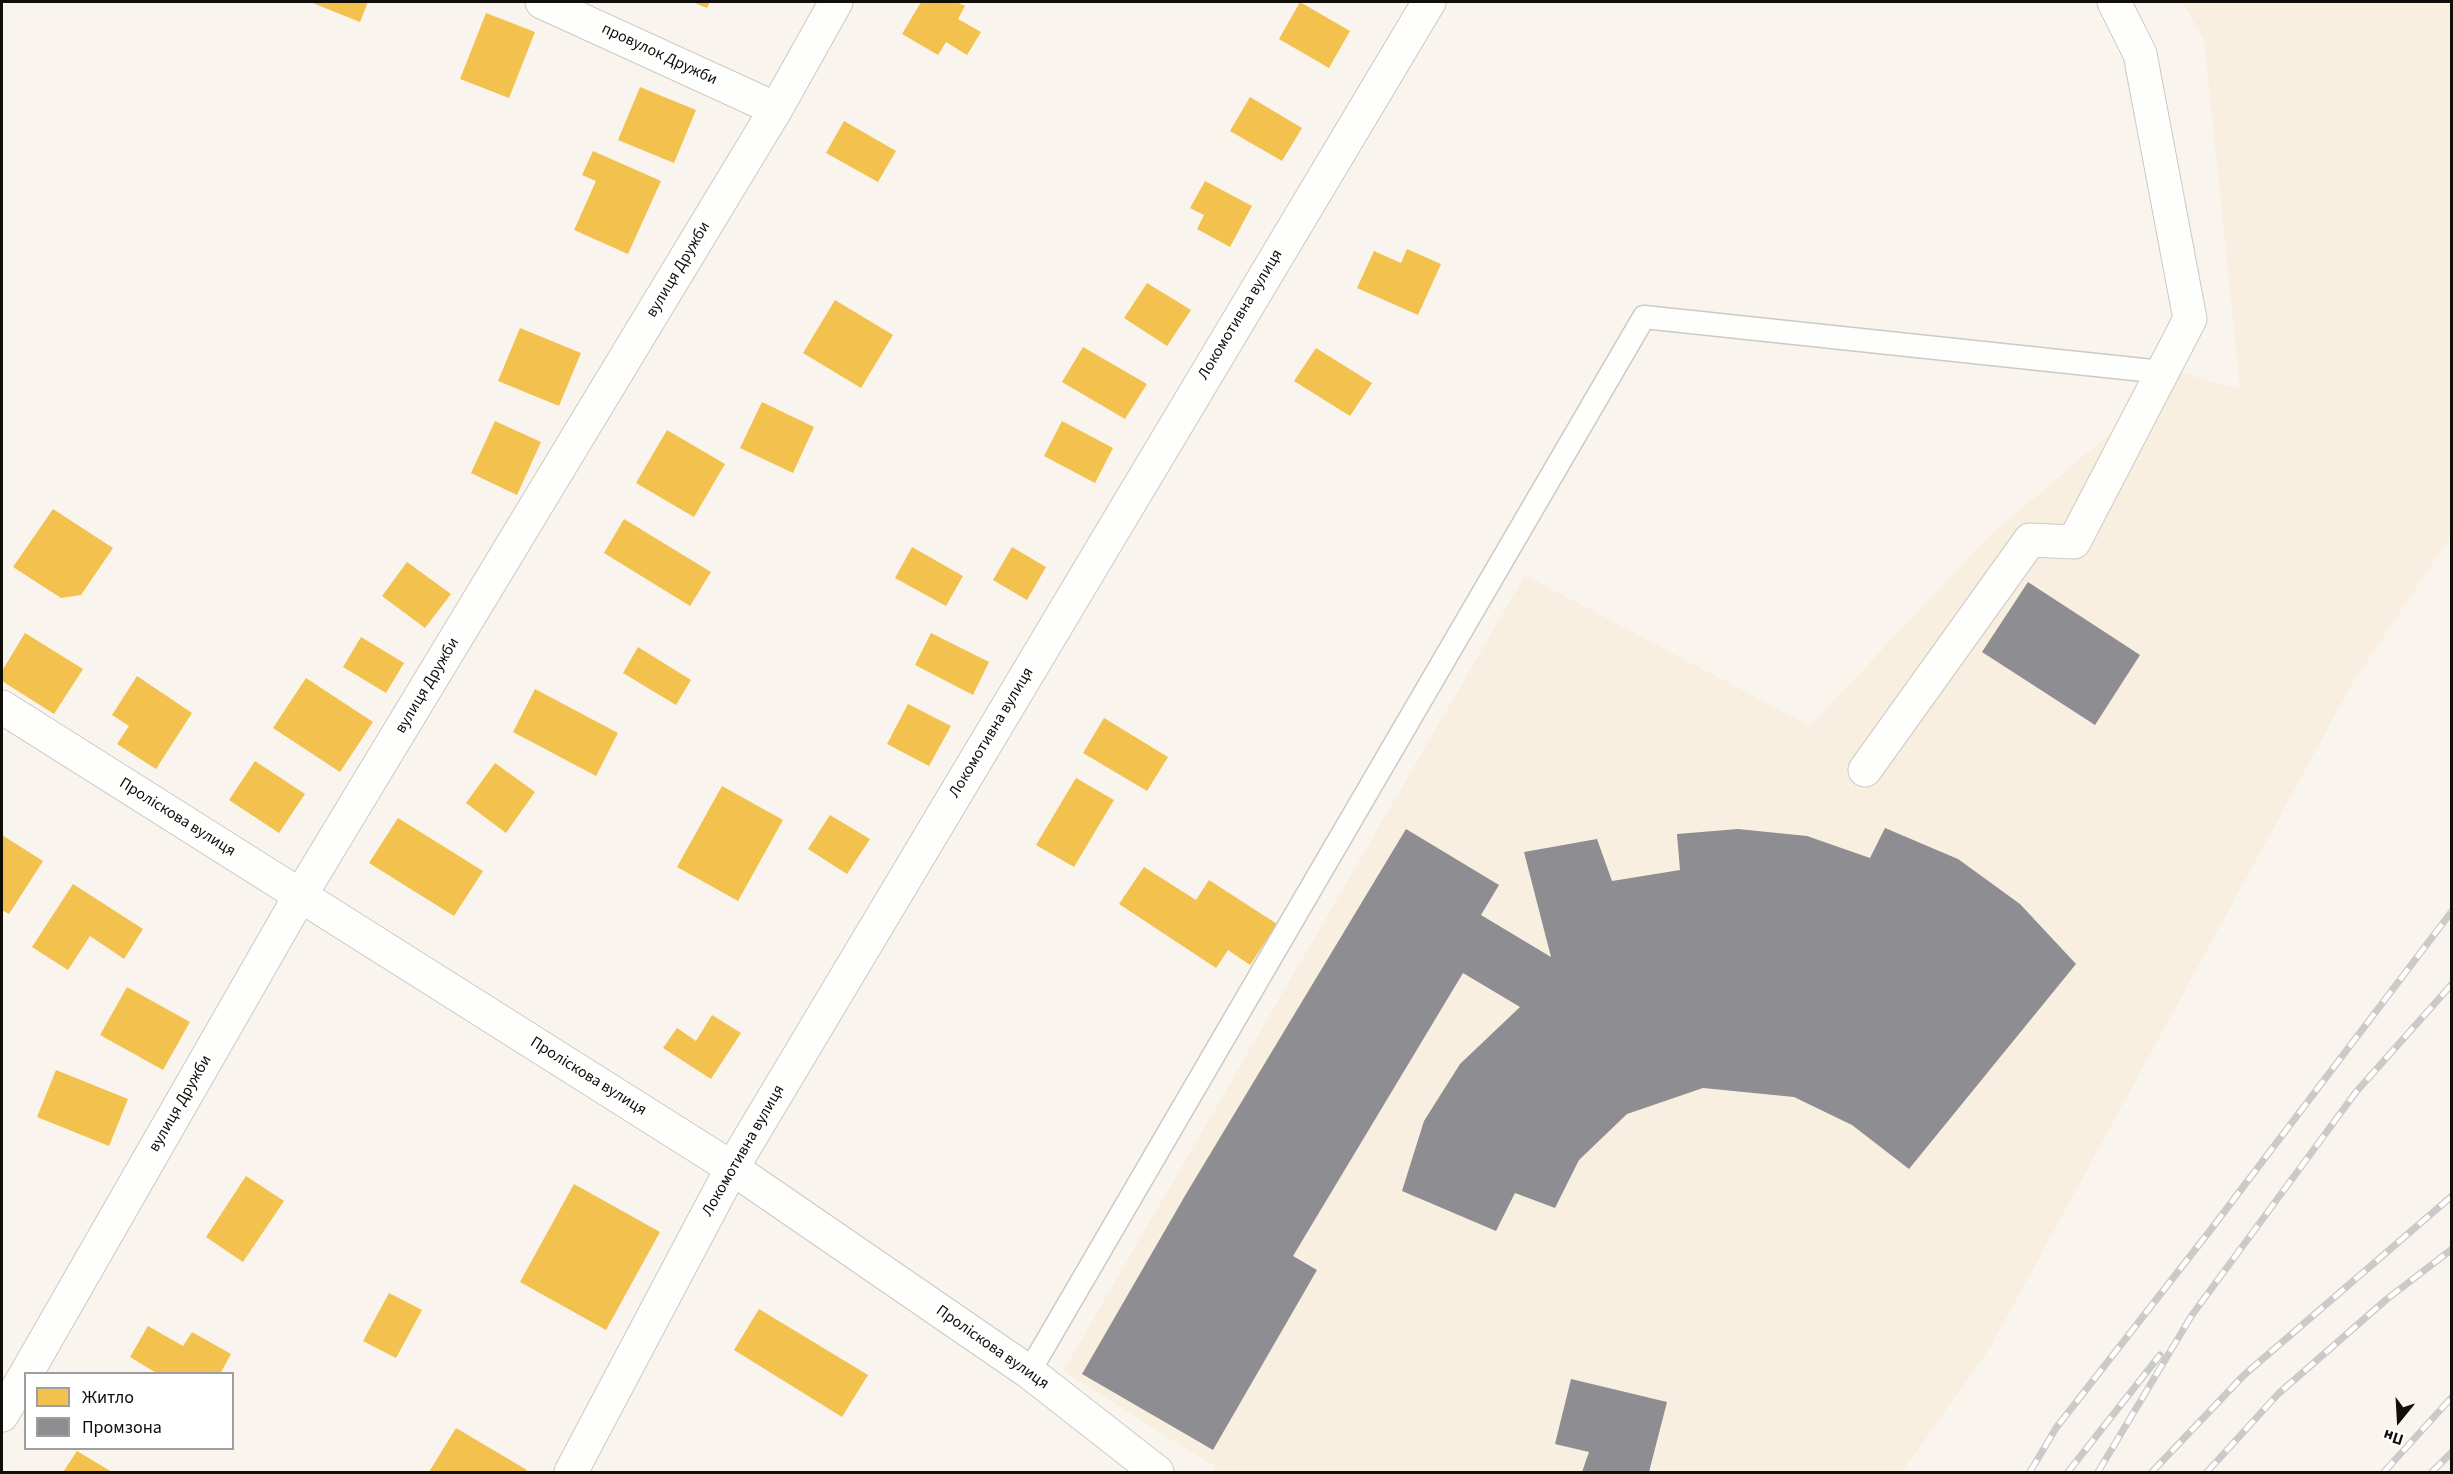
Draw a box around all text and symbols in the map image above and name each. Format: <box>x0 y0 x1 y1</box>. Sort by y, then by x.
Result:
street label: провулок Дружби <box>598 20 720 90</box>
street label: вулиця Дружби <box>643 218 715 322</box>
street label: Локомотивна вулиця <box>1195 246 1287 384</box>
street label: вулиця Дружби <box>392 634 464 738</box>
street label: Локомотивна вулиця <box>946 664 1038 802</box>
street label: Проліскова вулиця <box>115 775 239 861</box>
street label: Проліскова вулиця <box>526 1034 650 1120</box>
street label: вулиця Дружби <box>146 1052 216 1156</box>
street label: Локомотивна вулиця <box>699 1082 789 1220</box>
street label: Проліскова вулиця <box>932 1302 1052 1394</box>
legend <box>24 1372 234 1450</box>
text: Житло <box>82 1385 134 1410</box>
north arrow <box>2369 1390 2429 1450</box>
text: Промзона <box>82 1415 162 1440</box>
text: Пн <box>2381 1424 2406 1451</box>

